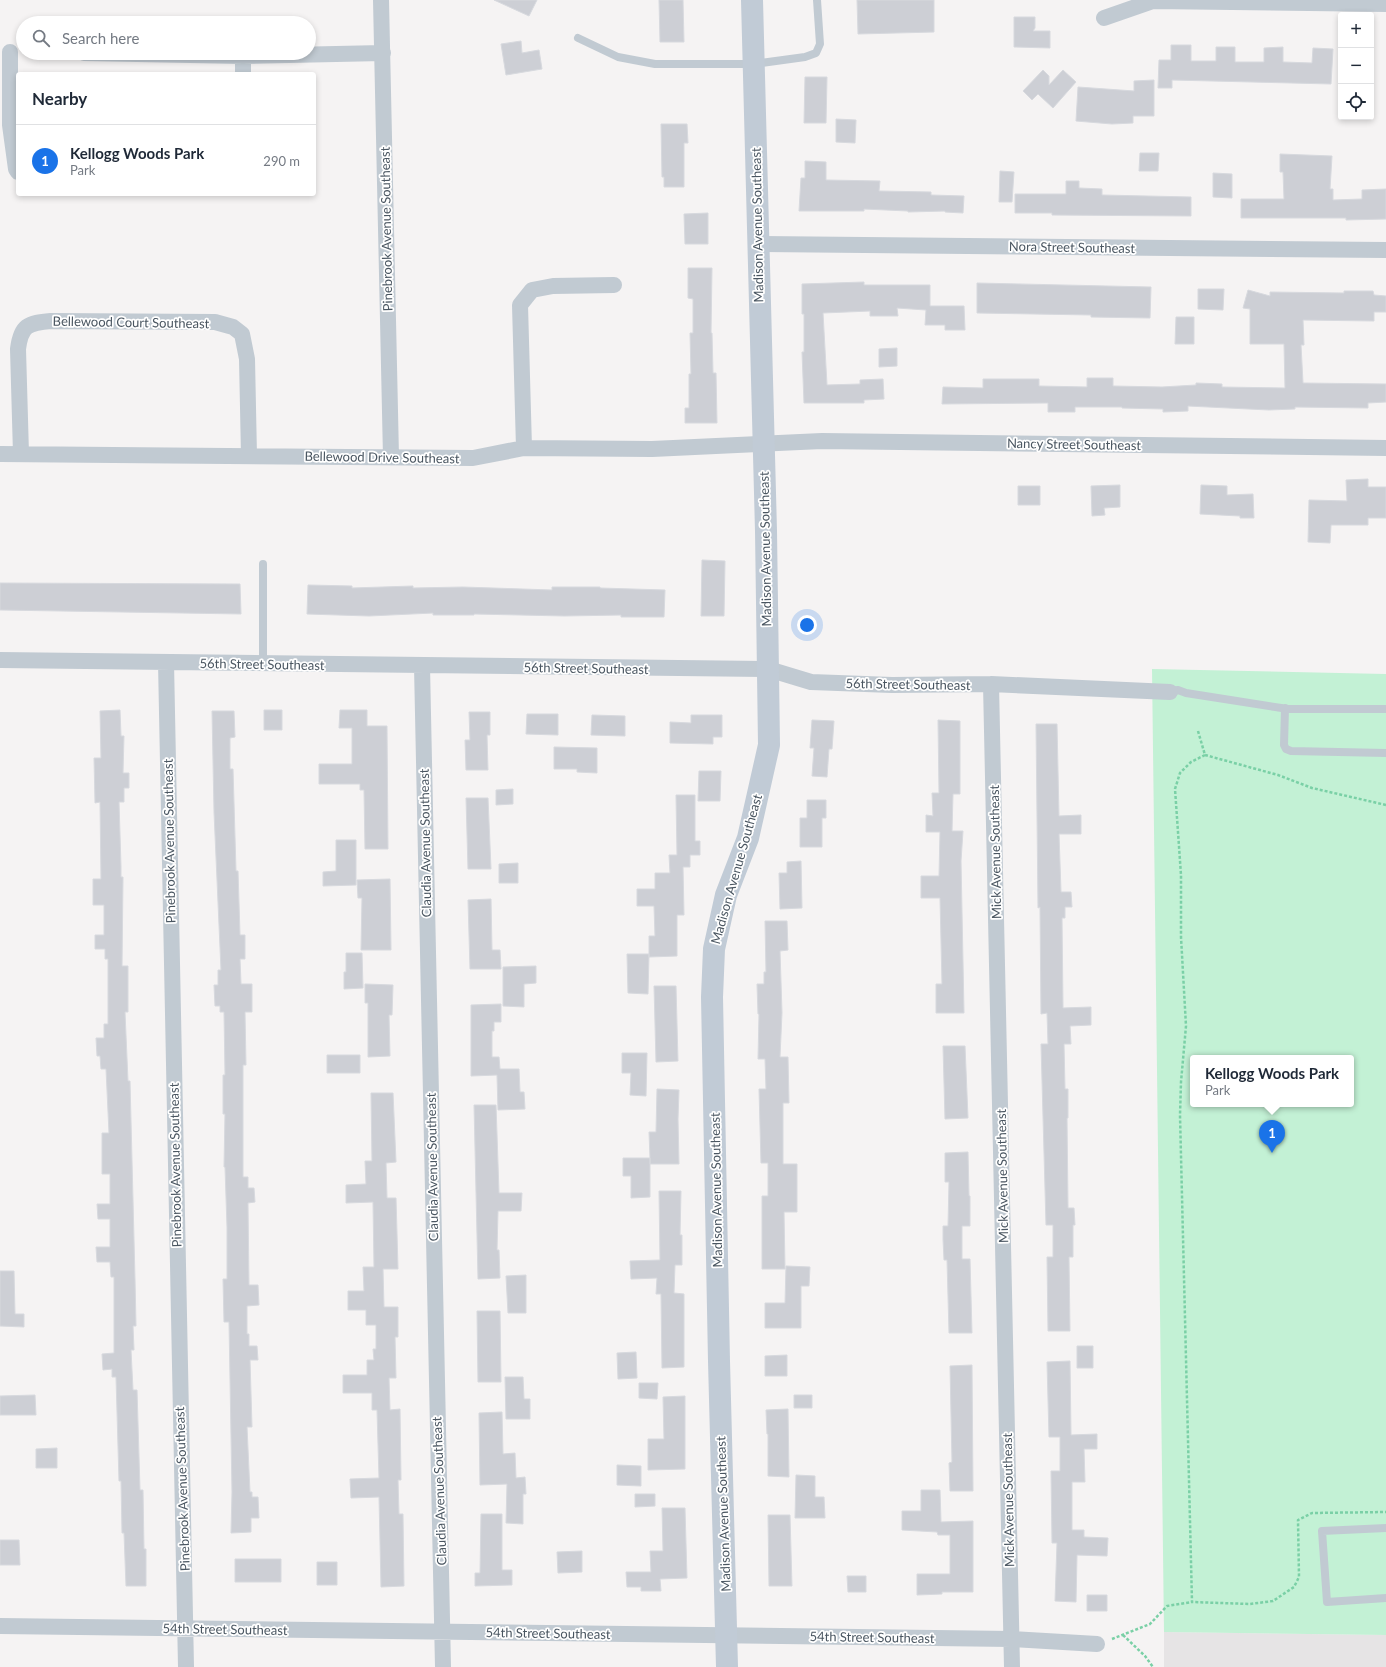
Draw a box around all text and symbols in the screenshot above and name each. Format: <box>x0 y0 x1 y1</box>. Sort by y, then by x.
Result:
map controls <box>1338 12 1374 120</box>
button: + <box>1338 12 1374 48</box>
search box <box>16 16 316 60</box>
icon: search <box>30 27 52 49</box>
text: Search here <box>62 29 139 47</box>
button: − <box>1338 48 1374 84</box>
button: locate <box>1338 84 1374 120</box>
text: Nearby <box>32 88 87 109</box>
text: Kellogg Woods Park <box>70 144 204 162</box>
street label: Pinebrook Avenue Southeast <box>377 146 395 311</box>
street label: Madison Avenue Southeast <box>748 147 766 303</box>
text: 1 <box>41 153 49 169</box>
text: 290 m <box>263 153 300 169</box>
text: Park <box>70 162 95 178</box>
street label: Nora Street Southeast <box>1009 238 1136 256</box>
street label: Bellewood Court Southeast <box>53 313 210 331</box>
street label: Nancy Street Southeast <box>1007 435 1142 453</box>
street label: Bellewood Drive Southeast <box>304 448 460 466</box>
street label: Madison Avenue Southeast <box>756 471 774 627</box>
your location <box>797 615 817 635</box>
street label: 56th Street Southeast <box>199 655 325 673</box>
street label: 56th Street Southeast <box>523 659 649 677</box>
street label: 56th Street Southeast <box>845 675 971 693</box>
street label: Pinebrook Avenue Southeast <box>160 758 178 923</box>
street label: Claudia Avenue Southeast <box>416 768 434 918</box>
street label: Mick Avenue Southeast <box>986 784 1004 919</box>
street label: Madison Avenue Southeast <box>707 792 765 946</box>
popup <box>1190 1055 1354 1107</box>
text: Kellogg Woods Park <box>1205 1064 1339 1082</box>
street label: Pinebrook Avenue Southeast <box>166 1082 184 1247</box>
text: Park <box>1205 1082 1230 1098</box>
street label: Claudia Avenue Southeast <box>423 1092 441 1242</box>
street label: Mick Avenue Southeast <box>993 1108 1011 1243</box>
street label: Madison Avenue Southeast <box>707 1112 725 1268</box>
pin: 1 <box>1259 1120 1285 1153</box>
street label: Pinebrook Avenue Southeast <box>171 1406 193 1571</box>
street label: Claudia Avenue Southeast <box>428 1416 450 1566</box>
street label: Mick Avenue Southeast <box>999 1432 1017 1567</box>
street label: Madison Avenue Southeast <box>712 1436 734 1592</box>
street label: 54th Street Southeast <box>162 1620 288 1638</box>
street label: 54th Street Southeast <box>485 1624 611 1642</box>
street label: 54th Street Southeast <box>809 1628 935 1646</box>

